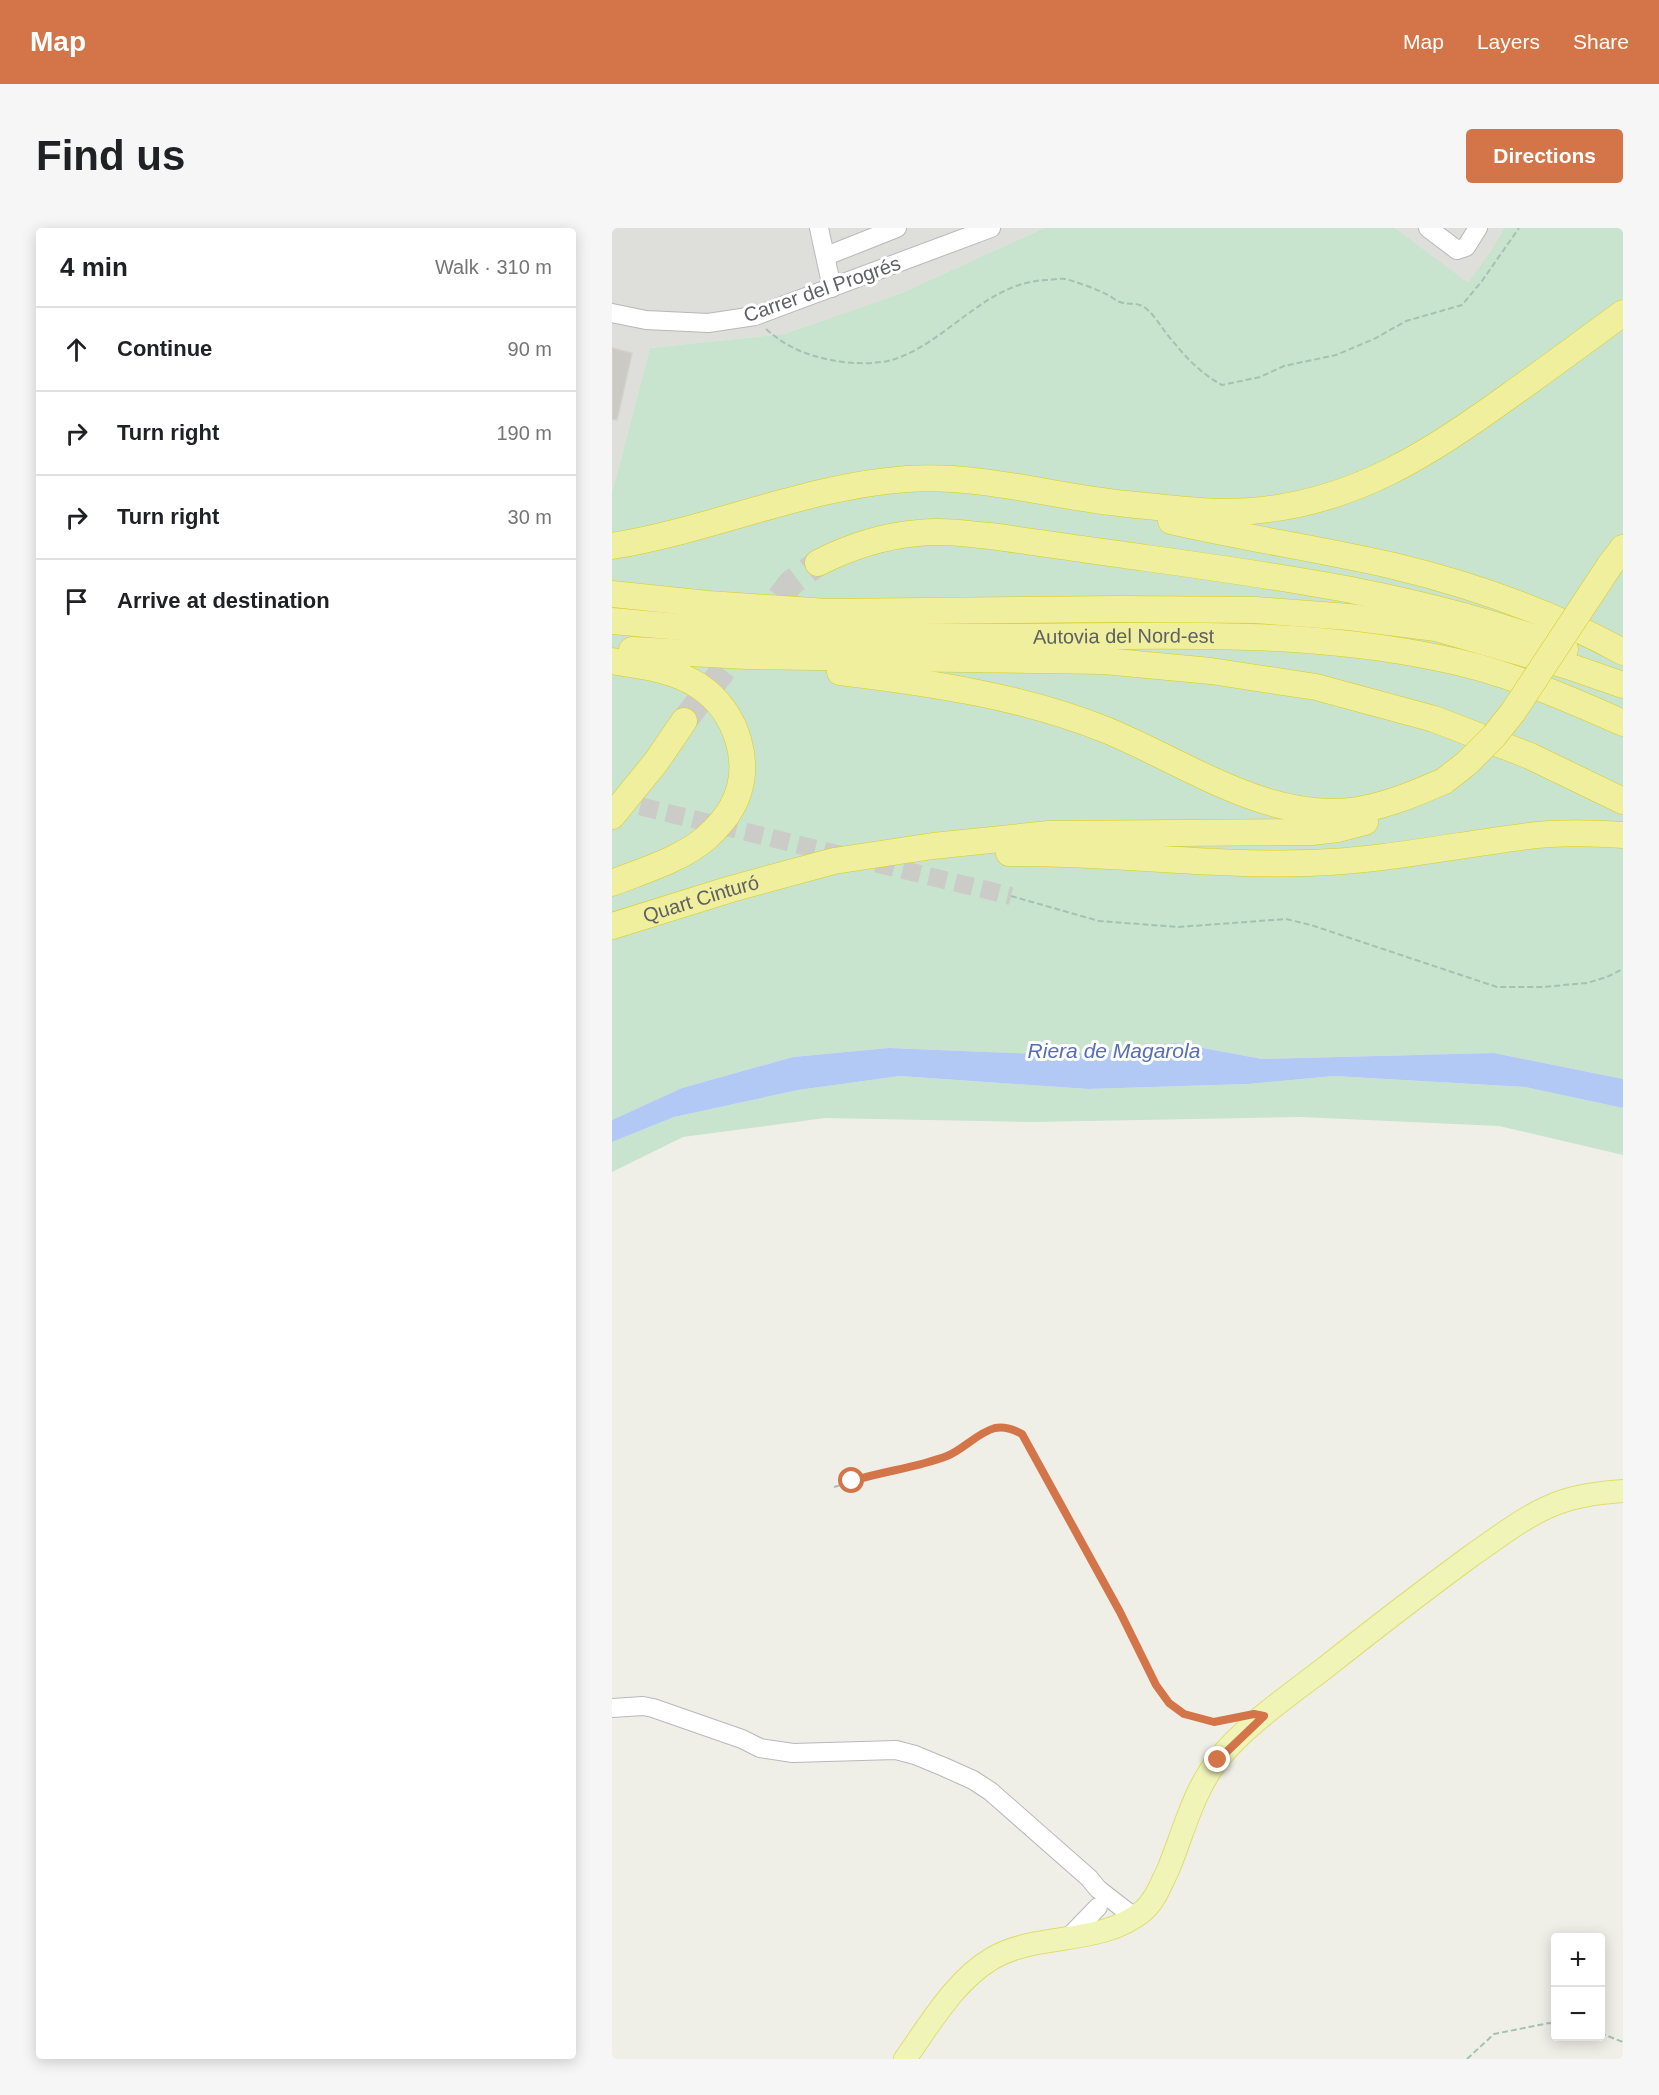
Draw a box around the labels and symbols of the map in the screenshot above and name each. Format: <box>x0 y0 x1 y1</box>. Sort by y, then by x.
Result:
street label: Carrer del Progrés <box>741 252 903 326</box>
street label: Autovia del Nord-est <box>1033 625 1215 648</box>
street label: Quart Cinturó <box>640 871 761 927</box>
water label: Riera de Magarola <box>1028 1039 1200 1062</box>
route start <box>838 1467 864 1493</box>
route end <box>1204 1746 1230 1772</box>

